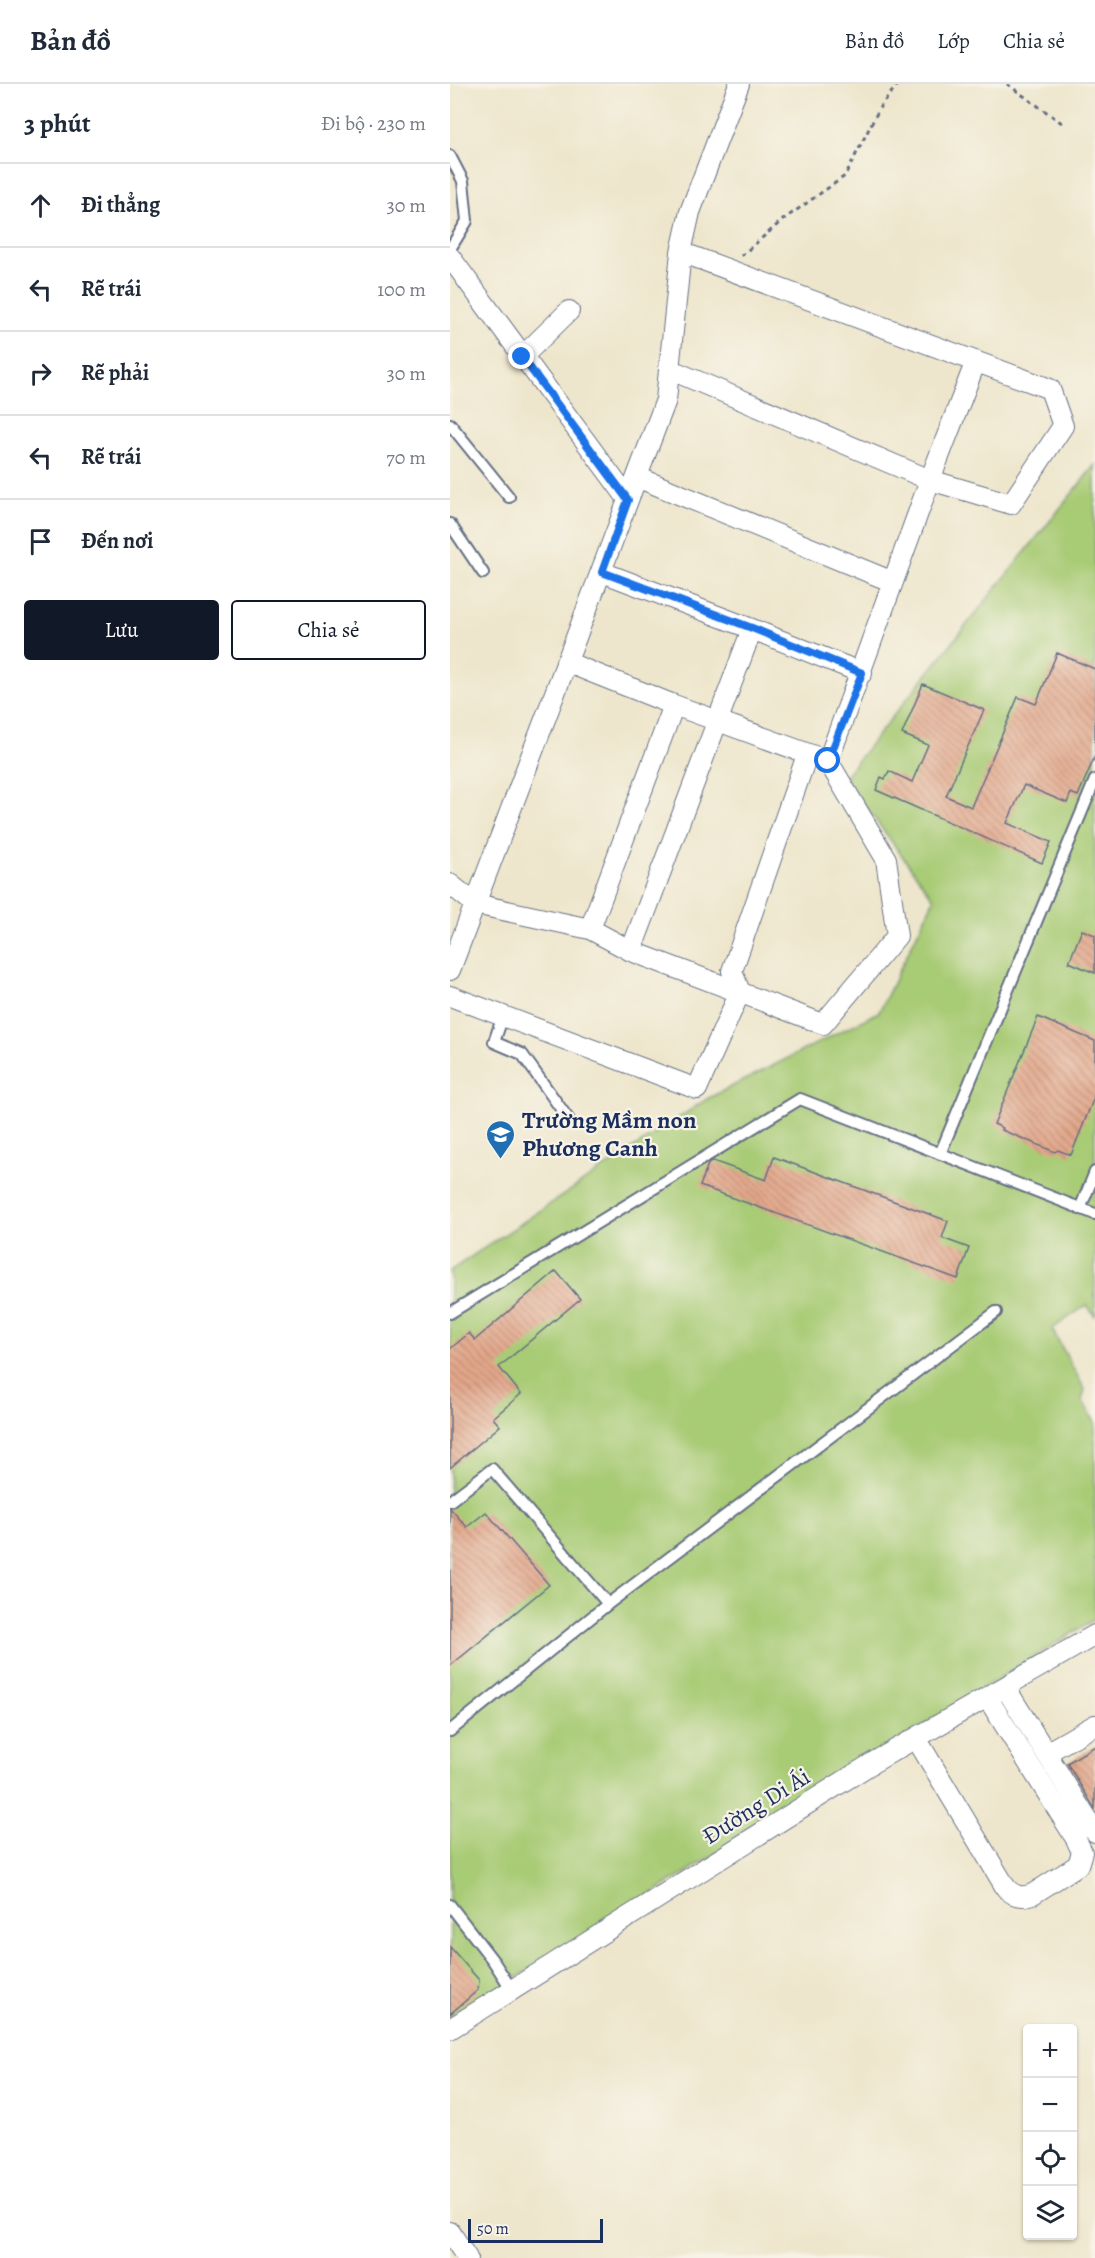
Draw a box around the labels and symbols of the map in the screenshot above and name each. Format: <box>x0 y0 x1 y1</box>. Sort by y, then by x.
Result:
route end <box>508 343 534 369</box>
route start <box>814 747 840 773</box>
place label: Trường Mầm non Phương Canh <box>522 1104 697 1164</box>
school or university icon: Trường Mầm non Phương Canh <box>485 1118 517 1160</box>
street label: Đường Di Ái <box>696 1760 816 1852</box>
scale bar <box>468 2216 603 2244</box>

